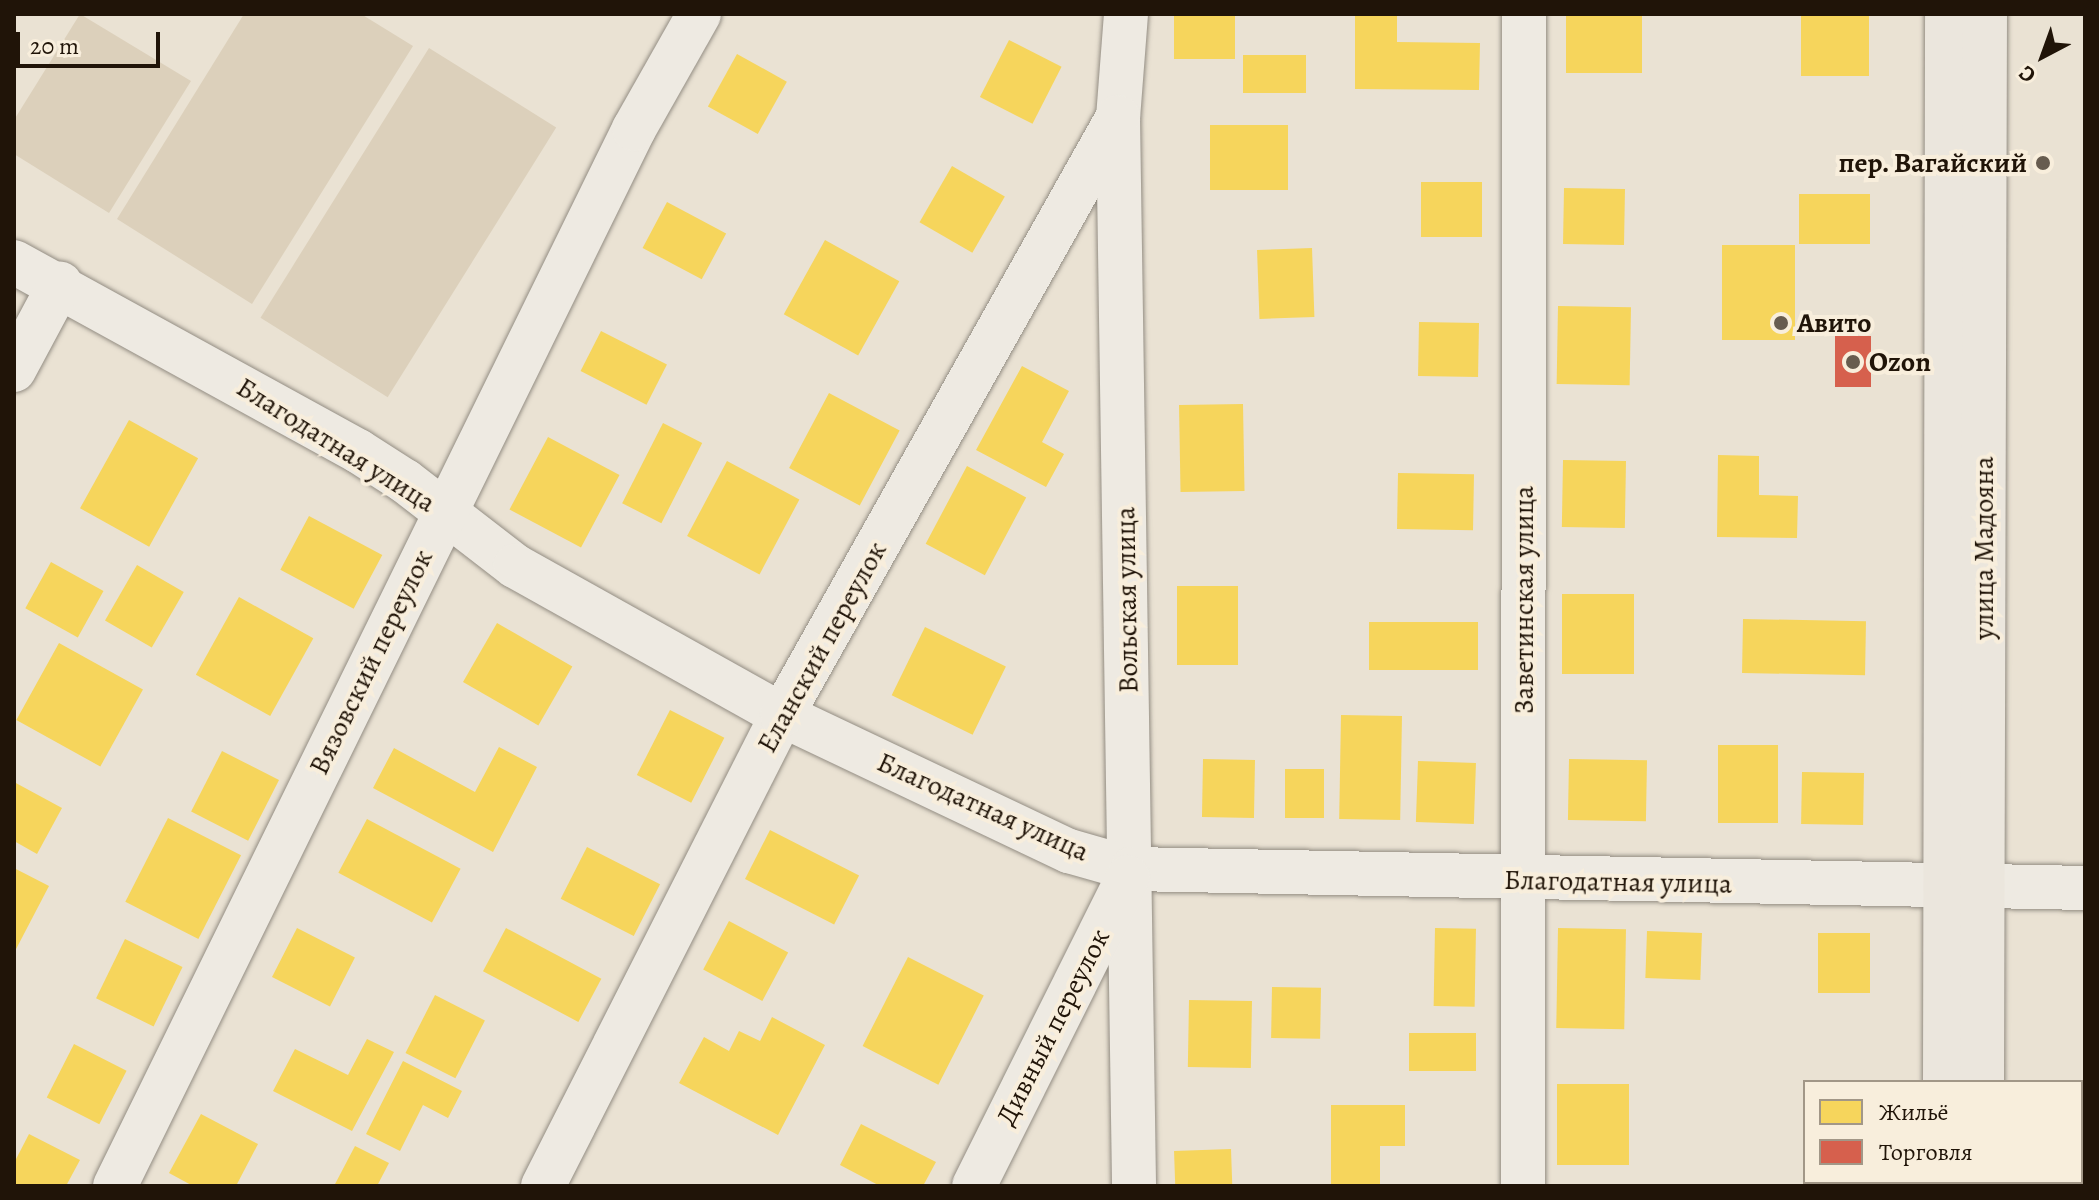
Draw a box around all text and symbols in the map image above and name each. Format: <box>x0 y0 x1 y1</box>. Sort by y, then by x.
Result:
scale bar <box>20 16 164 66</box>
north arrow <box>2003 16 2083 96</box>
text: 20 m <box>30 30 79 62</box>
text: С <box>2012 58 2042 90</box>
place label: пер. Вагайский <box>1838 146 2027 180</box>
marker: пер. Вагайский <box>2034 154 2052 172</box>
place label: Авито <box>1797 306 1871 340</box>
marker: Авито <box>1772 314 1790 332</box>
place label: Ozon <box>1869 345 1931 379</box>
marker: Ozon <box>1844 353 1862 371</box>
street label: Благодатная улица <box>230 370 442 520</box>
street label: улица Мадояна <box>1967 456 2001 640</box>
street label: Заветинская улица <box>1507 486 1541 714</box>
street label: Вольская улица <box>1109 507 1145 693</box>
street label: Еланский переулок <box>750 536 894 758</box>
street label: Вязовский переулок <box>302 544 440 780</box>
street label: Благодатная улица <box>872 745 1094 869</box>
street label: Благодатная улица <box>1504 863 1732 901</box>
street label: Дивный переулок <box>989 923 1117 1131</box>
legend <box>1803 1080 2083 1184</box>
text: Жильё <box>1879 1096 1948 1128</box>
text: Торговля <box>1879 1136 1973 1168</box>

